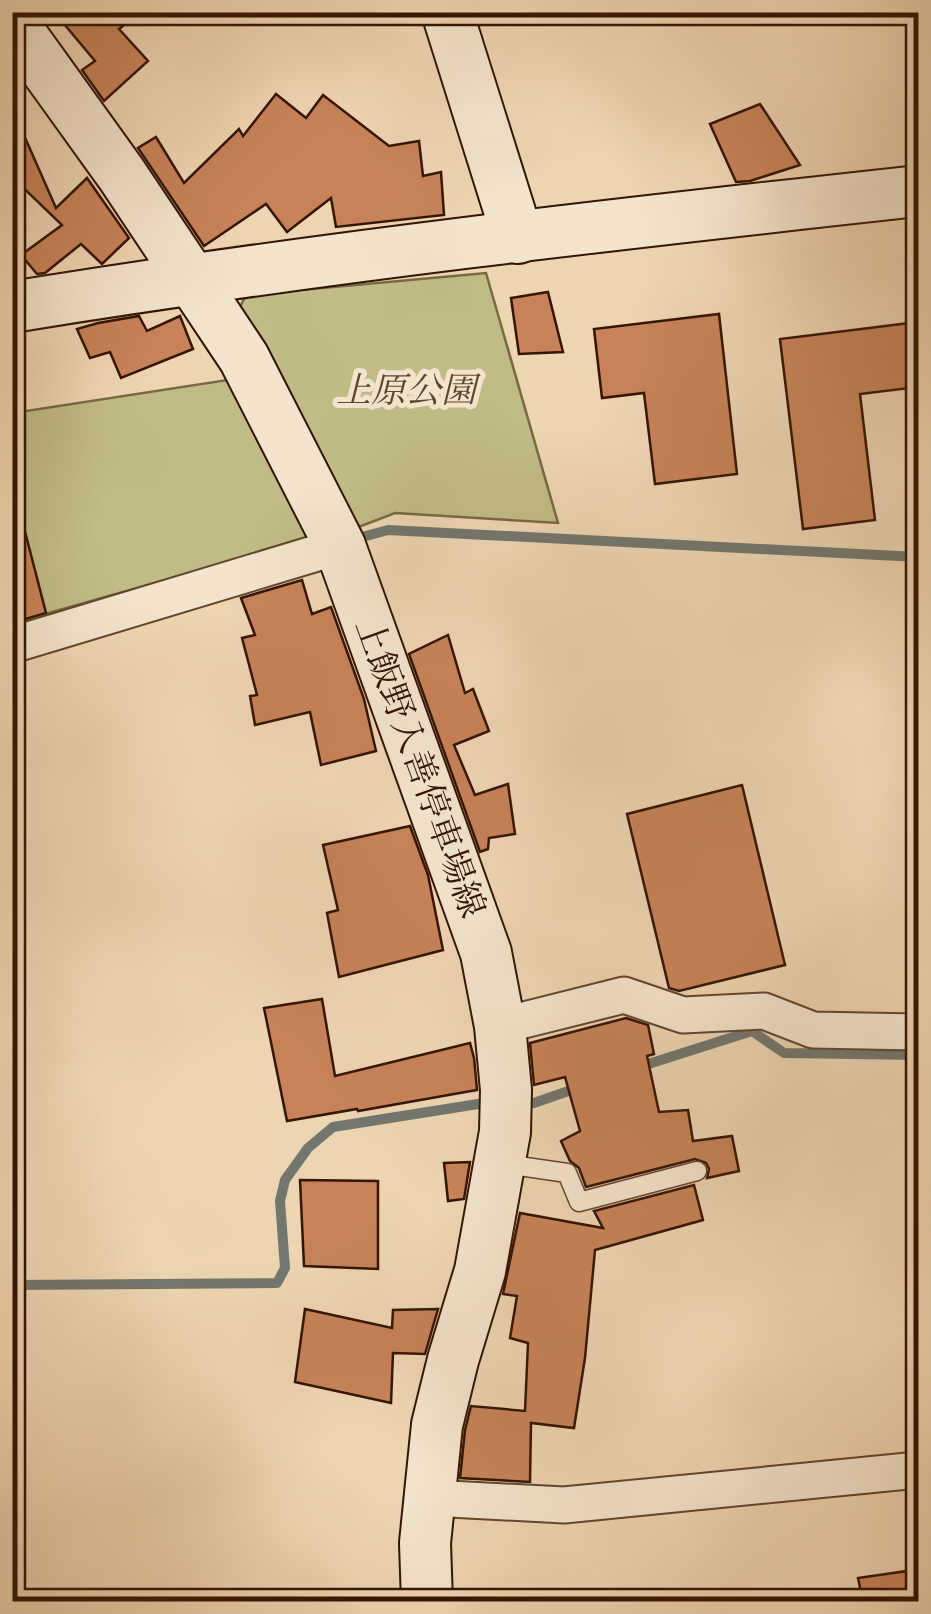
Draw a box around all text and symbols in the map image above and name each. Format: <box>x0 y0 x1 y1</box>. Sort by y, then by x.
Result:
park label: 上原公園 <box>336 367 481 415</box>
street label: 上飯野入善停車場線 <box>344 612 496 924</box>

